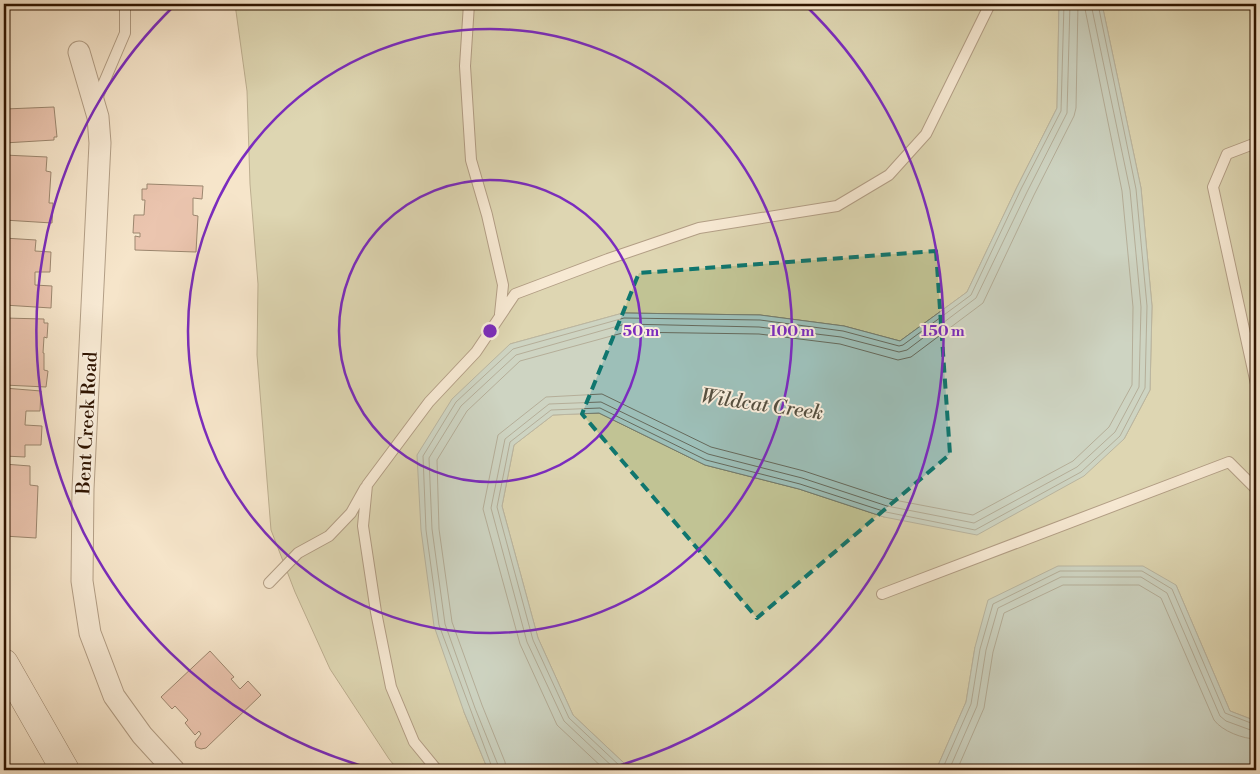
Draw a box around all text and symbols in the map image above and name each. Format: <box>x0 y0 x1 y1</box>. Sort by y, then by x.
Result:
centre of rings <box>481 322 499 340</box>
text: 50 m <box>623 322 659 341</box>
text: 100 m <box>770 322 815 341</box>
text: 150 m <box>921 322 965 341</box>
street label: Bent Creek Road <box>71 351 103 496</box>
water label: Wildcat Creek <box>699 385 825 426</box>

